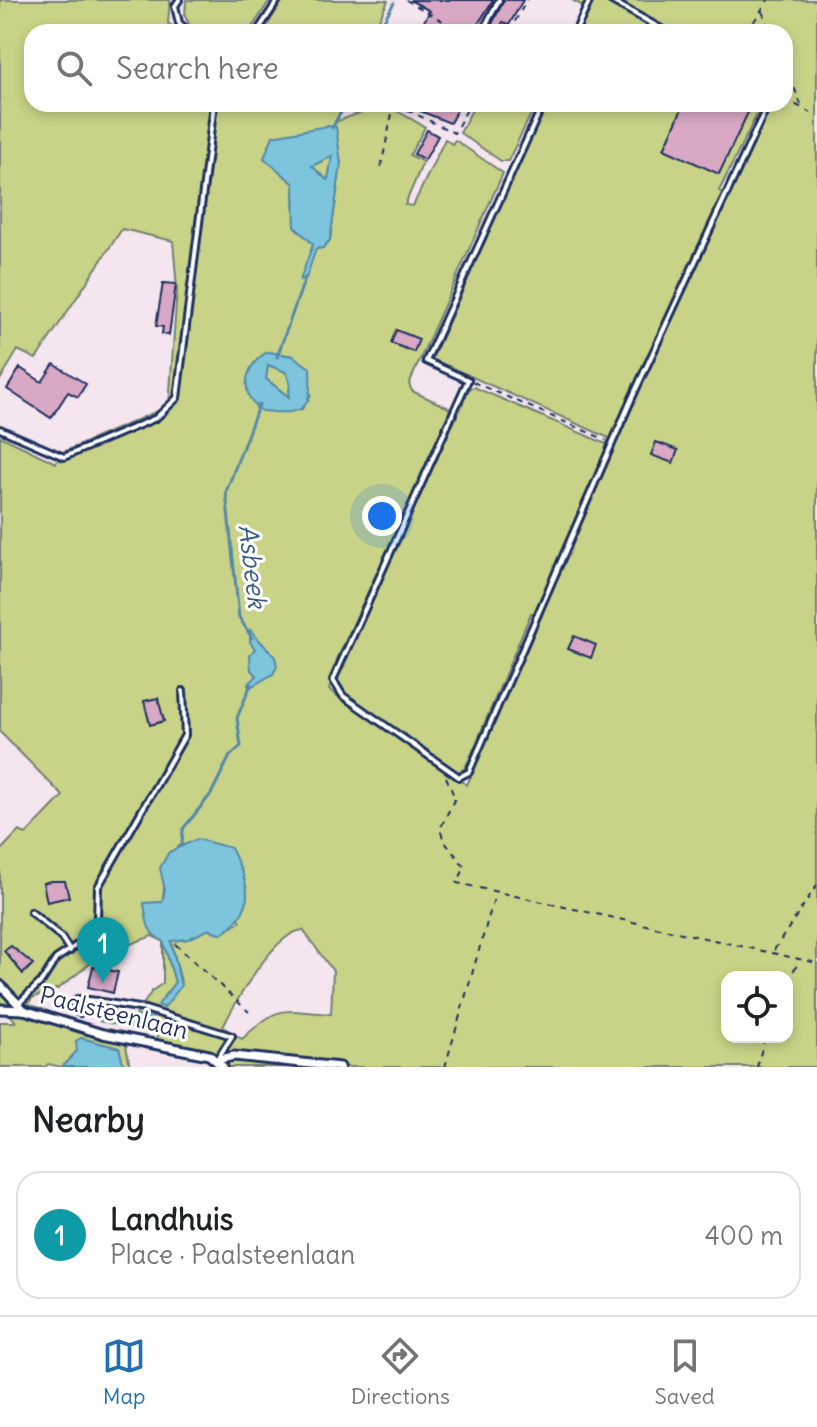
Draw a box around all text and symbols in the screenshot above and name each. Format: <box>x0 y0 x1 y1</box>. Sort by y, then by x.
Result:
search box <box>24 24 793 112</box>
icon: search <box>52 46 96 90</box>
text: Search here <box>116 49 279 87</box>
your location <box>362 496 402 536</box>
water label: Asbeek <box>231 522 275 612</box>
pin: 1 <box>77 917 129 983</box>
map controls <box>721 971 793 1043</box>
button: locate <box>721 971 793 1043</box>
street label: Paalsteenlaan <box>37 979 191 1045</box>
text: Nearby <box>32 1098 145 1141</box>
text: Landhuis <box>110 1200 233 1238</box>
text: 1 <box>55 1219 65 1252</box>
text: 400 m <box>705 1219 783 1252</box>
text: Place · Paalsteenlaan <box>110 1238 355 1271</box>
tab: Map <box>102 1334 146 1410</box>
tab: Directions <box>351 1334 450 1410</box>
tab: Saved <box>654 1334 715 1410</box>

